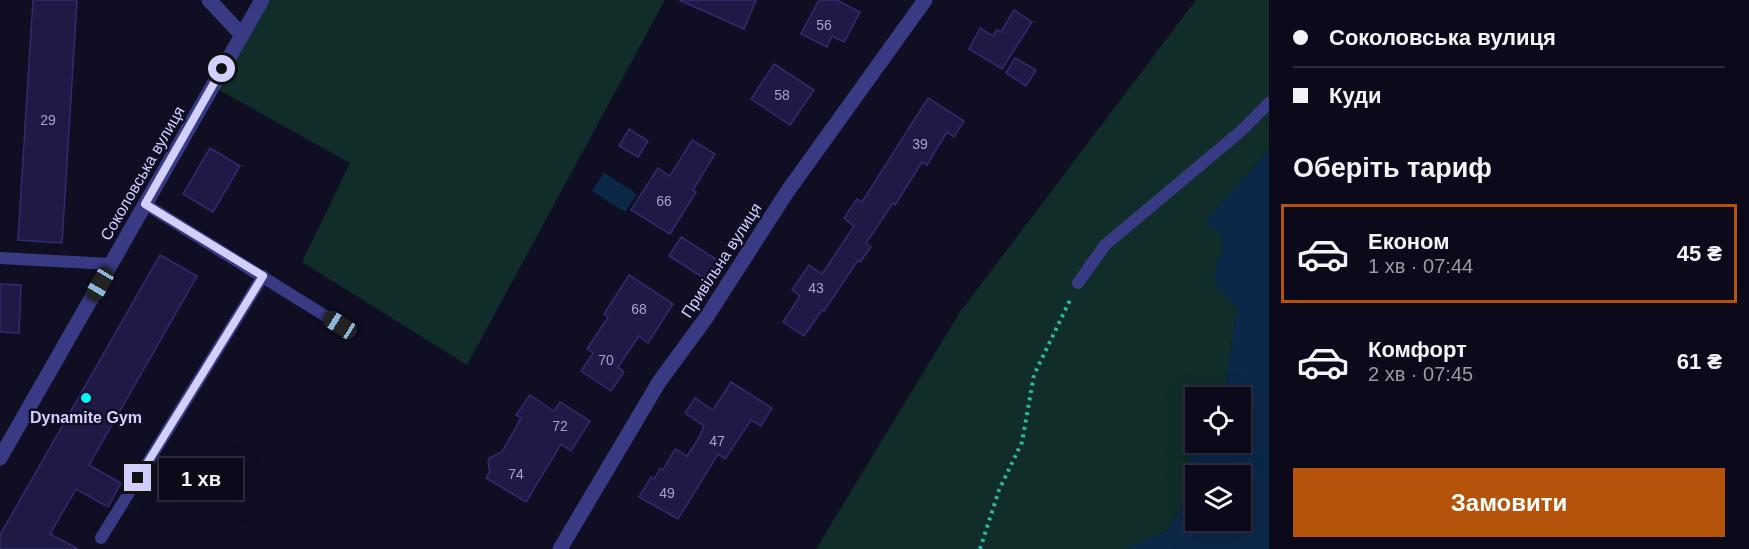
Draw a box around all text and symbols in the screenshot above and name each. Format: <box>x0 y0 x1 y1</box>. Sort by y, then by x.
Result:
house number: 56 <box>816 17 832 33</box>
text: Соколовська вулиця <box>1329 25 1556 50</box>
route start <box>208 55 235 82</box>
text: Куди <box>1329 83 1382 108</box>
house number: 58 <box>774 87 790 103</box>
street label: Соколовська вулиця <box>97 103 188 243</box>
house number: 29 <box>40 112 56 128</box>
house number: 39 <box>912 136 928 152</box>
text: Оберіть тариф <box>1293 153 1492 183</box>
house number: 66 <box>656 193 672 209</box>
street label: Привільна вулиця <box>678 200 765 321</box>
icon: car <box>1296 227 1350 281</box>
text: Економ <box>1368 229 1450 254</box>
text: 45 ₴ <box>1677 241 1722 266</box>
text: 1 хв · 07:44 <box>1368 255 1473 277</box>
car <box>83 264 117 304</box>
house number: 43 <box>808 280 824 296</box>
house number: 68 <box>631 301 647 317</box>
car <box>320 308 360 342</box>
icon: car <box>1296 335 1350 389</box>
text: Комфорт <box>1368 337 1467 362</box>
text: 61 ₴ <box>1677 349 1722 374</box>
house number: 70 <box>598 352 614 368</box>
text: 2 хв · 07:45 <box>1368 363 1473 385</box>
map controls <box>1185 387 1251 531</box>
button: locate <box>1185 387 1251 453</box>
marker: Dynamite Gym <box>79 391 93 405</box>
place label: Dynamite Gym <box>30 409 142 426</box>
house number: 72 <box>552 418 568 434</box>
house number: 47 <box>709 433 725 449</box>
callout: 1 хв <box>159 457 243 499</box>
route end <box>124 464 151 491</box>
button: layers <box>1185 465 1251 531</box>
house number: 74 <box>508 466 524 482</box>
text: 1 хв <box>181 468 221 490</box>
button: Замовити <box>1293 468 1725 537</box>
house number: 49 <box>659 485 675 501</box>

